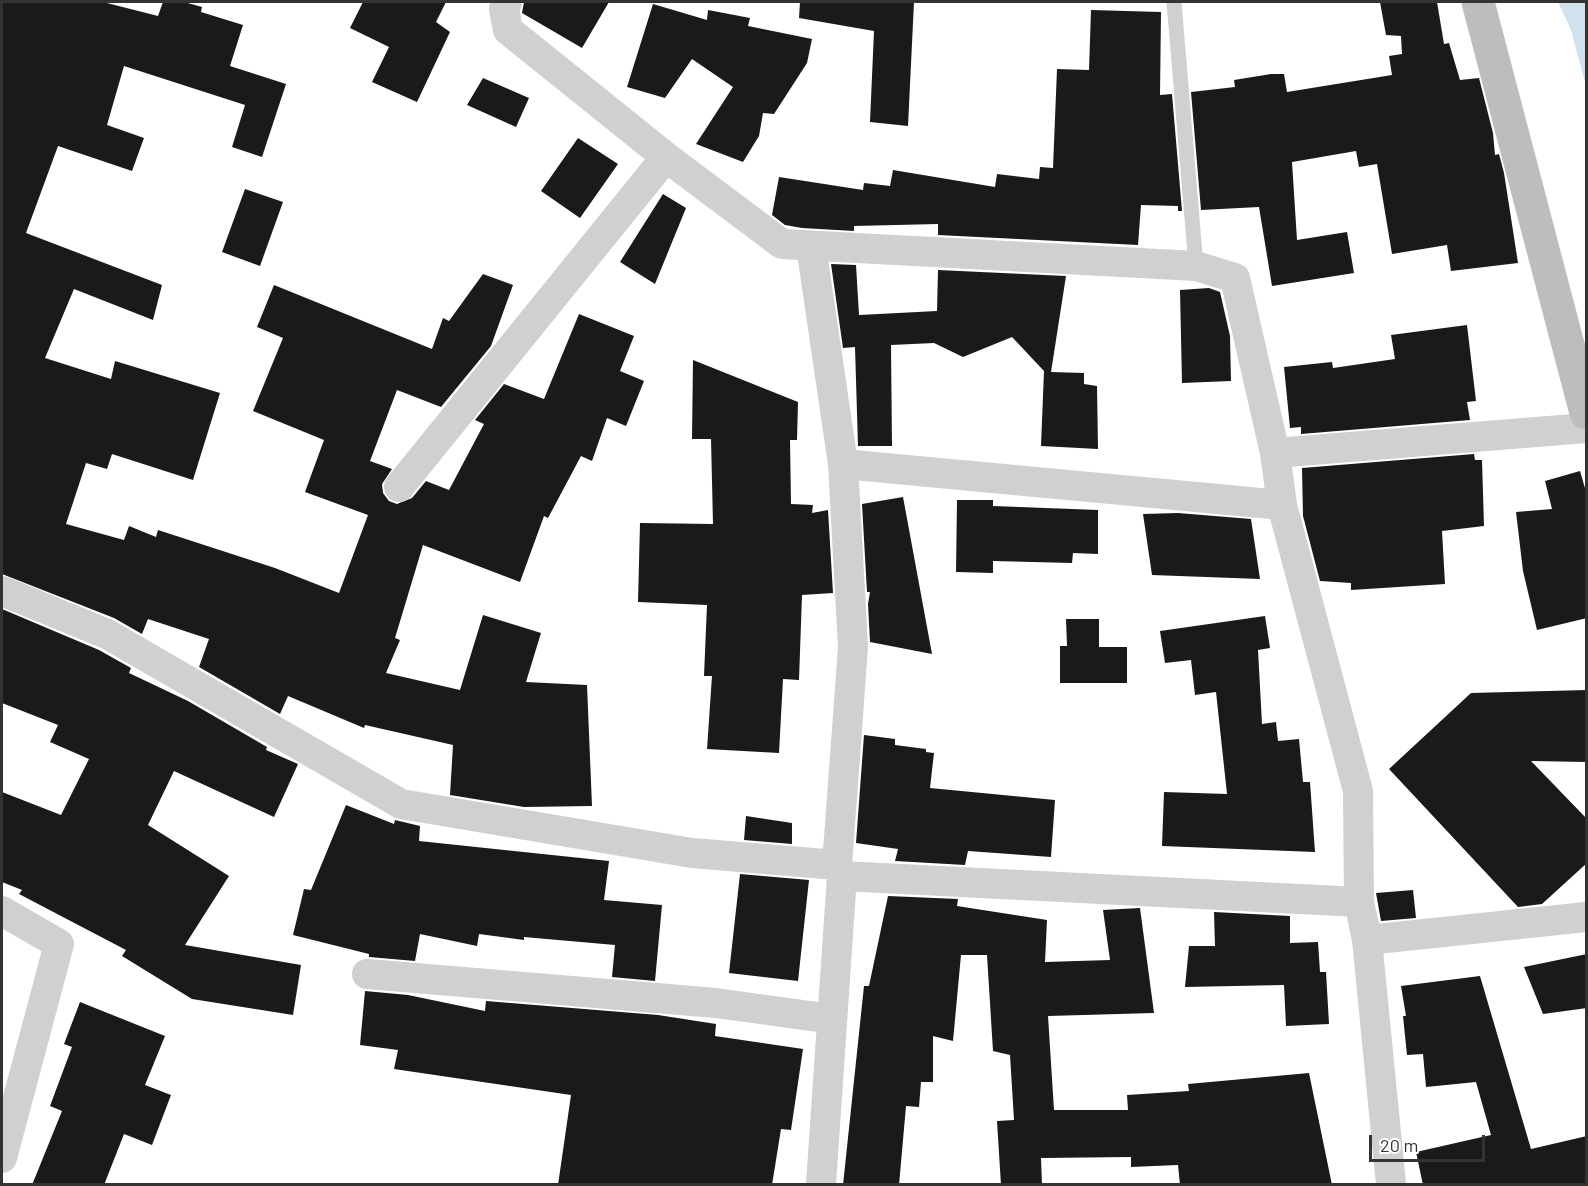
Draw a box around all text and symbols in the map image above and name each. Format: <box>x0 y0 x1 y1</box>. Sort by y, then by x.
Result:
scale bar <box>1372 1123 1488 1161</box>
text: 20 m <box>1380 1134 1418 1156</box>

